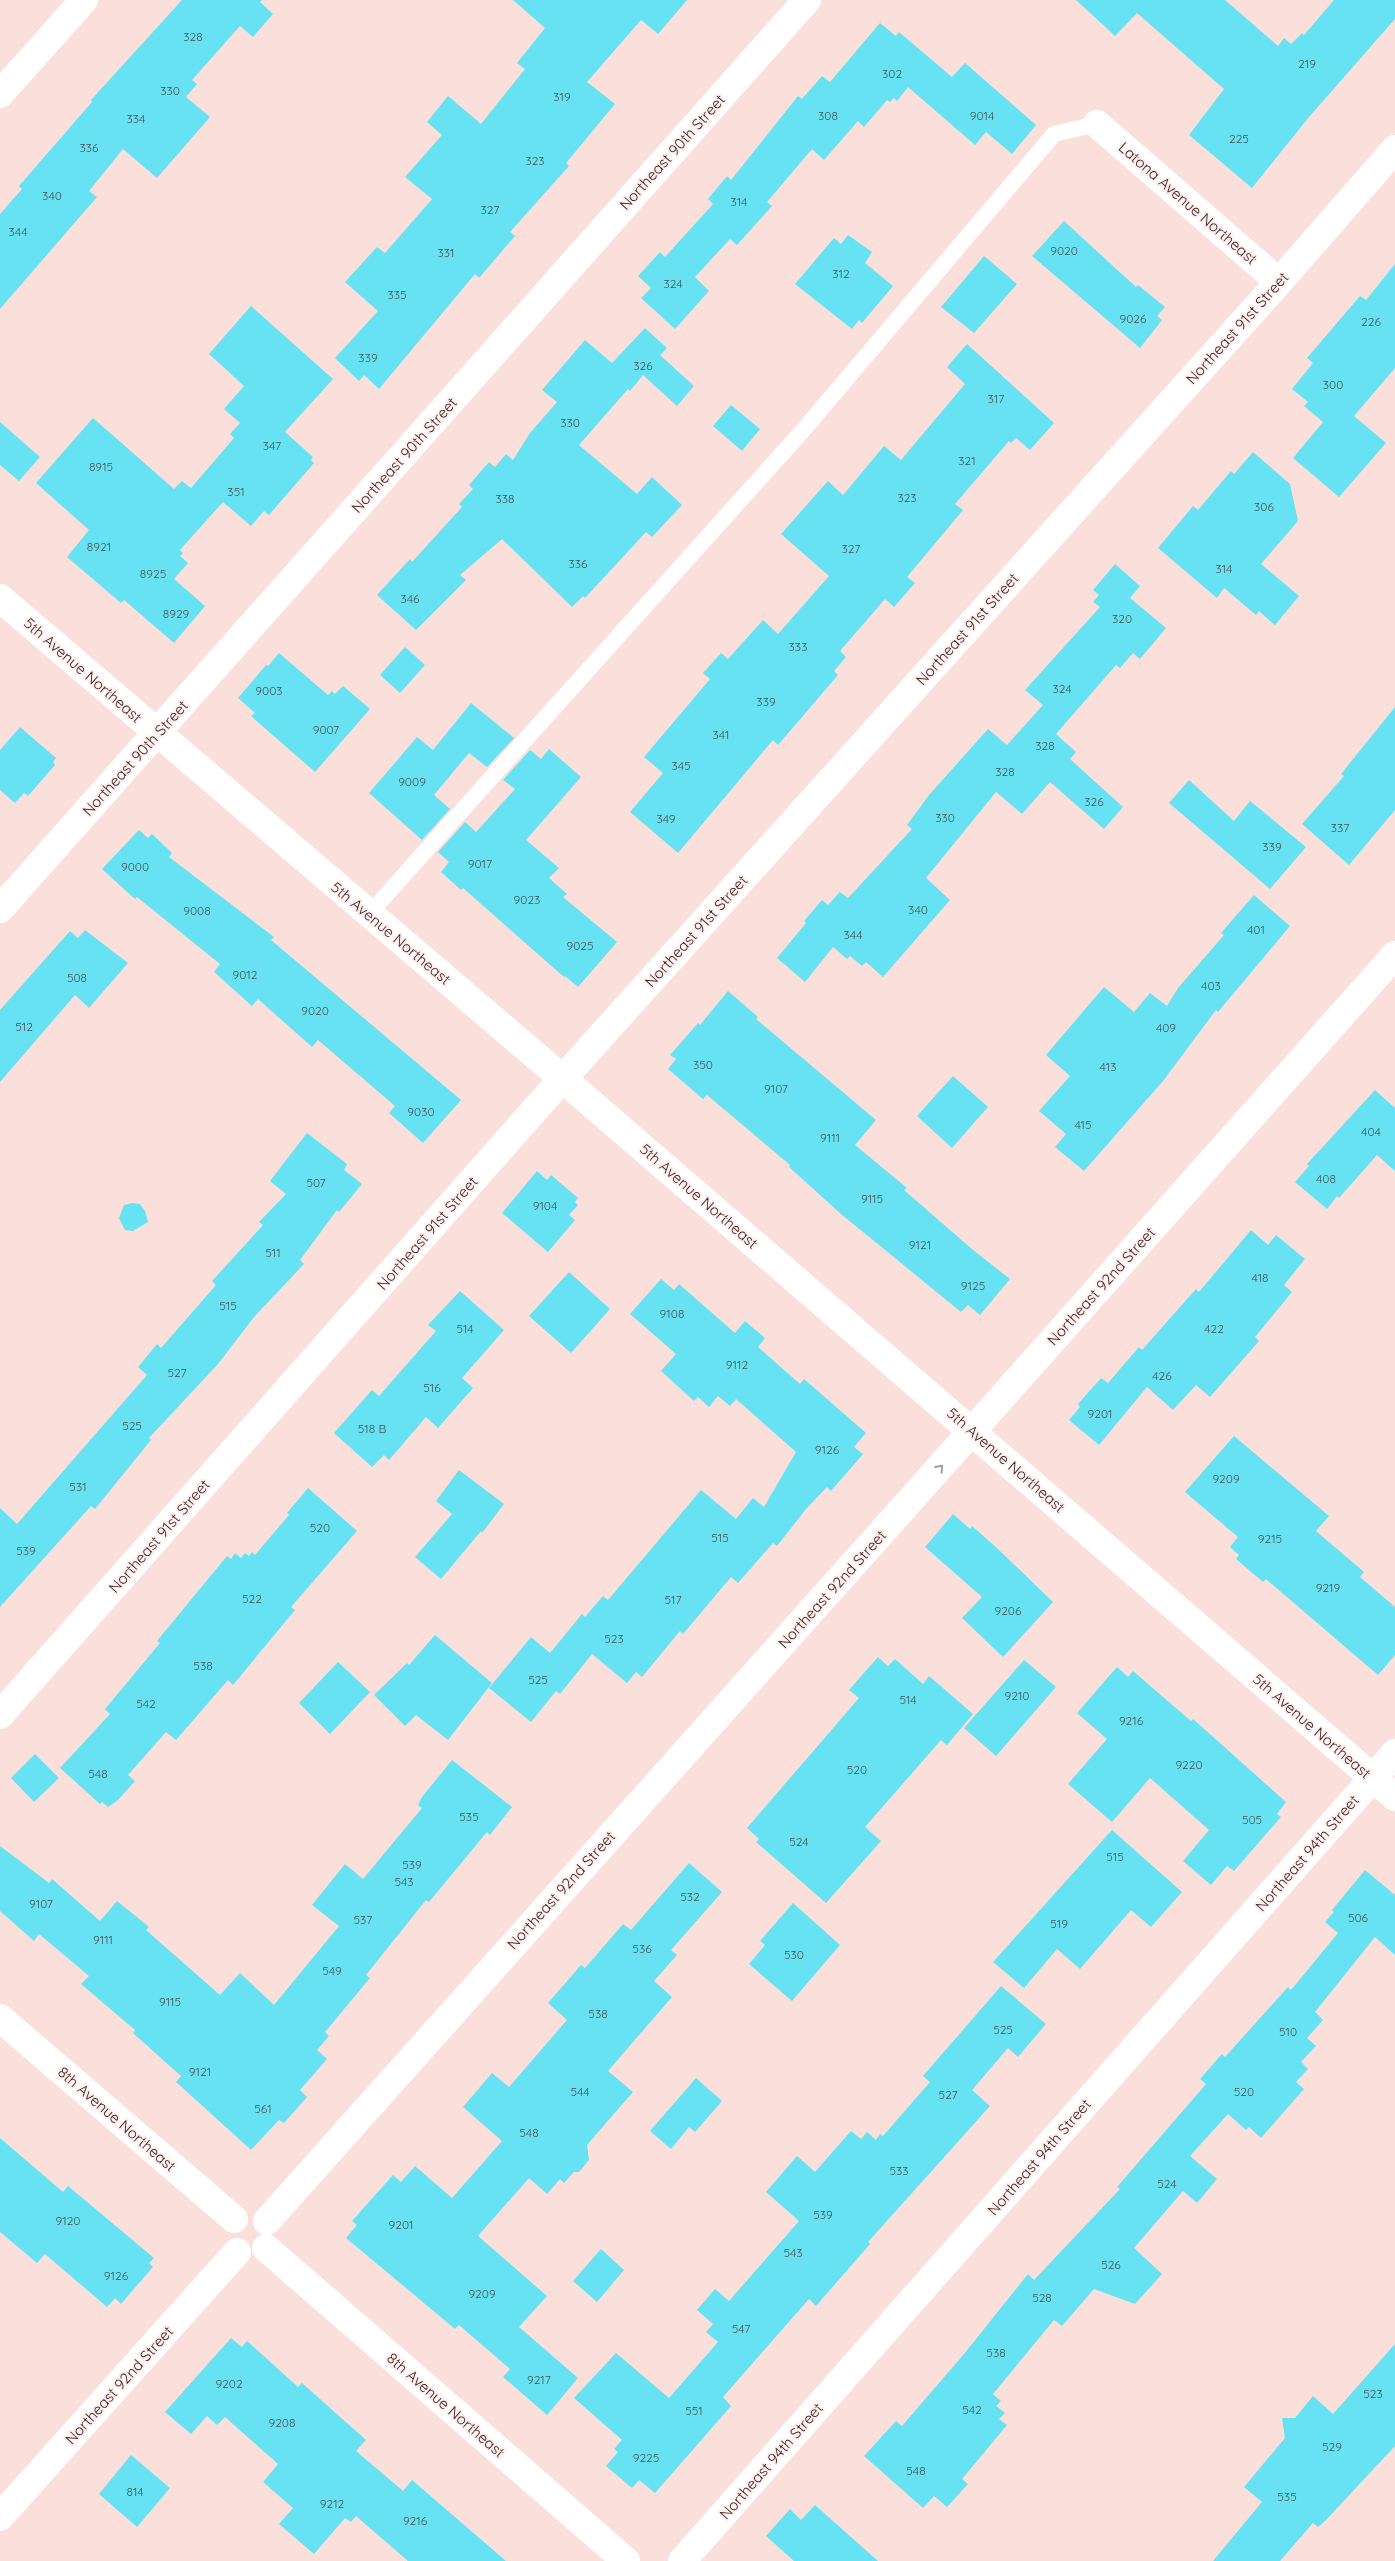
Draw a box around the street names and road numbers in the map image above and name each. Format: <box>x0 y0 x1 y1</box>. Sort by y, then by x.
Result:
street label: Northeast 90th Street <box>615 90 729 214</box>
street label: Latona Avenue Northeast <box>1115 138 1261 268</box>
street label: Northeast 91st Street <box>1182 268 1292 388</box>
street label: Northeast 90th Street <box>347 393 461 517</box>
street label: Northeast 91st Street <box>912 569 1022 689</box>
street label: 5th Avenue Northeast <box>20 613 146 727</box>
street label: Northeast 90th Street <box>78 696 192 820</box>
street label: Northeast 91st Street <box>641 871 751 991</box>
street label: 5th Avenue Northeast <box>327 877 455 989</box>
street label: 5th Avenue Northeast <box>636 1139 762 1253</box>
street label: Northeast 91st Street <box>372 1172 482 1294</box>
street label: Northeast 92nd Street <box>1043 1223 1159 1349</box>
street label: 5th Avenue Northeast <box>943 1403 1069 1517</box>
street label: Northeast 91st Street <box>104 1475 214 1597</box>
street label: Northeast 92nd Street <box>774 1526 890 1652</box>
street label: 5th Avenue Northeast <box>1249 1669 1375 1783</box>
street label: Northeast 94th Street <box>1251 1791 1363 1915</box>
street label: Northeast 92nd Street <box>503 1827 619 1953</box>
street label: 8th Avenue Northeast <box>54 2063 180 2175</box>
street label: Northeast 94th Street <box>983 2095 1095 2219</box>
street label: Northeast 92nd Street <box>61 2322 177 2448</box>
street label: 8th Avenue Northeast <box>383 2349 509 2461</box>
street label: Northeast 94th Street <box>715 2399 827 2523</box>

